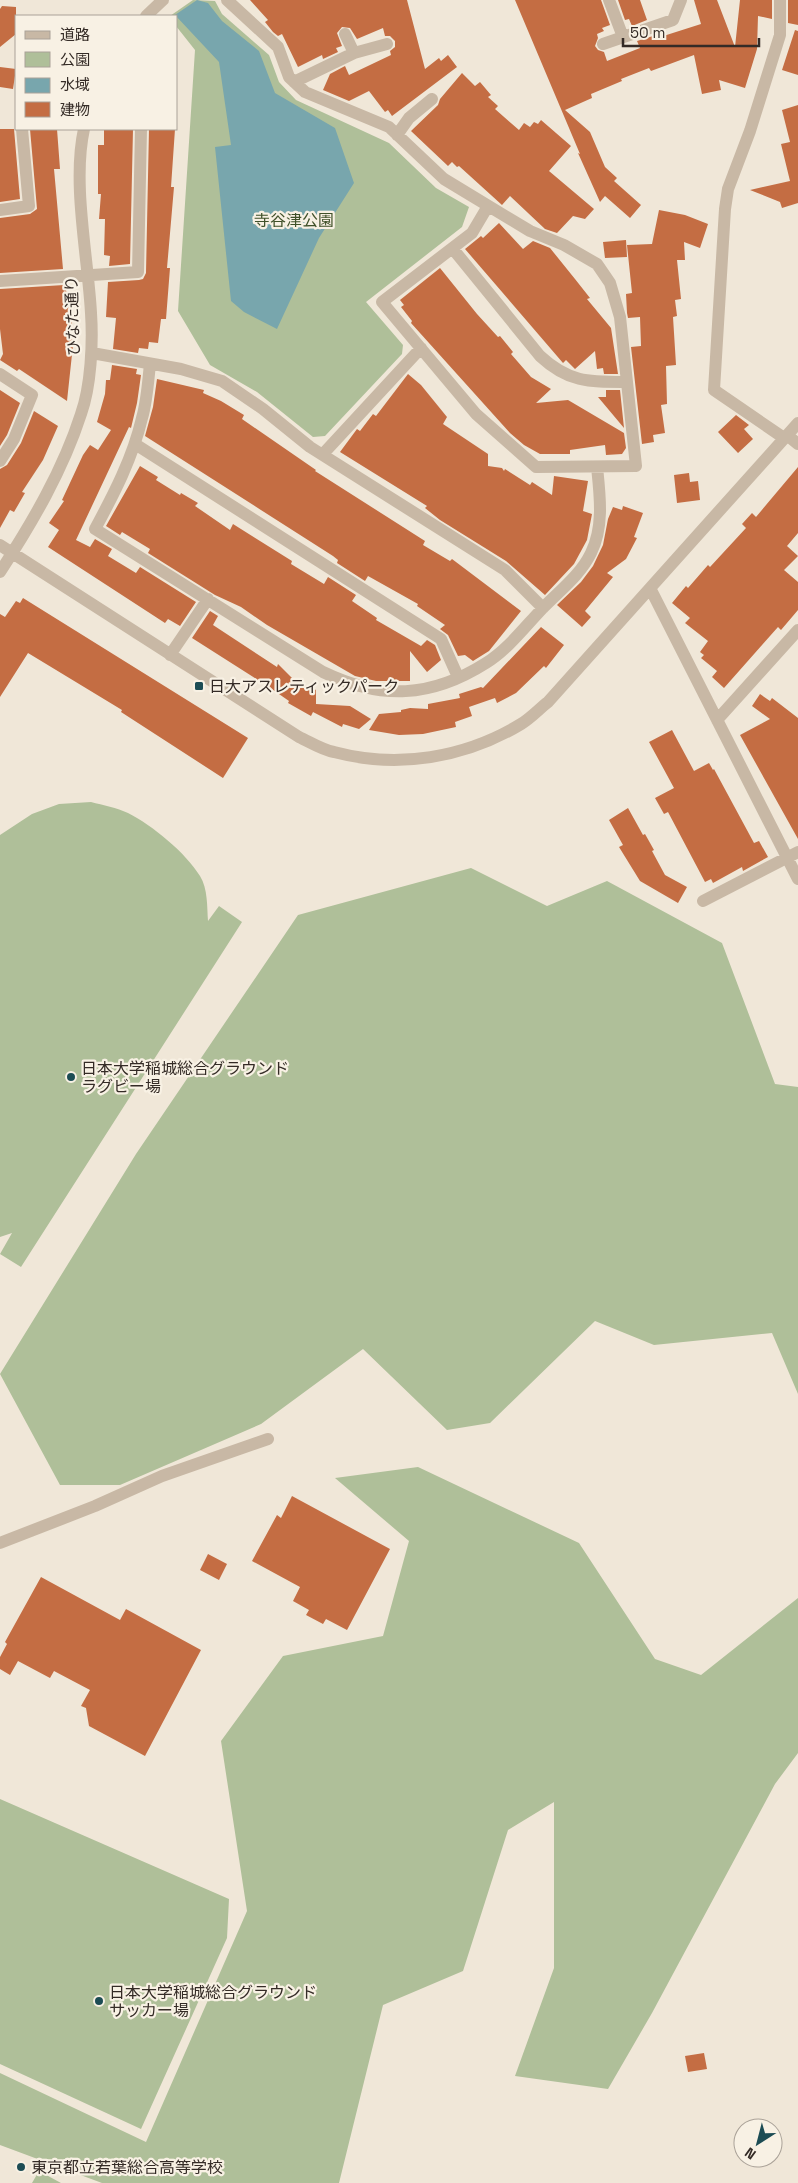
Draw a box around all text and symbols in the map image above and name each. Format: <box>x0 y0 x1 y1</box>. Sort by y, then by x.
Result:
legend <box>15 15 178 130</box>
scale bar <box>623 15 759 47</box>
text: 50 m <box>630 23 665 42</box>
text: 道路 <box>60 25 90 44</box>
text: 公園 <box>60 50 90 69</box>
text: 水域 <box>60 75 90 94</box>
text: 建物 <box>60 100 90 119</box>
park label: 寺谷津公園 <box>254 210 334 231</box>
street label: ひなた通り <box>61 276 84 356</box>
place label: 日大アスレティックパーク <box>209 676 399 697</box>
marker: 日大アスレティックパーク <box>193 680 205 692</box>
place label: 日本大学稲城総合グラウンド ラグビー場 <box>81 1058 289 1097</box>
marker: 日本大学稲城総合グラウンド ラグビー場 <box>65 1071 77 1083</box>
place label: 日本大学稲城総合グラウンド サッカー場 <box>109 1982 317 2021</box>
marker: 日本大学稲城総合グラウンド サッカー場 <box>93 1995 105 2007</box>
north arrow <box>733 2118 783 2168</box>
text: N <box>741 2143 759 2164</box>
place label: 東京都立若葉総合高等学校 <box>31 2157 223 2178</box>
marker: 東京都立若葉総合高等学校 <box>15 2161 27 2173</box>

